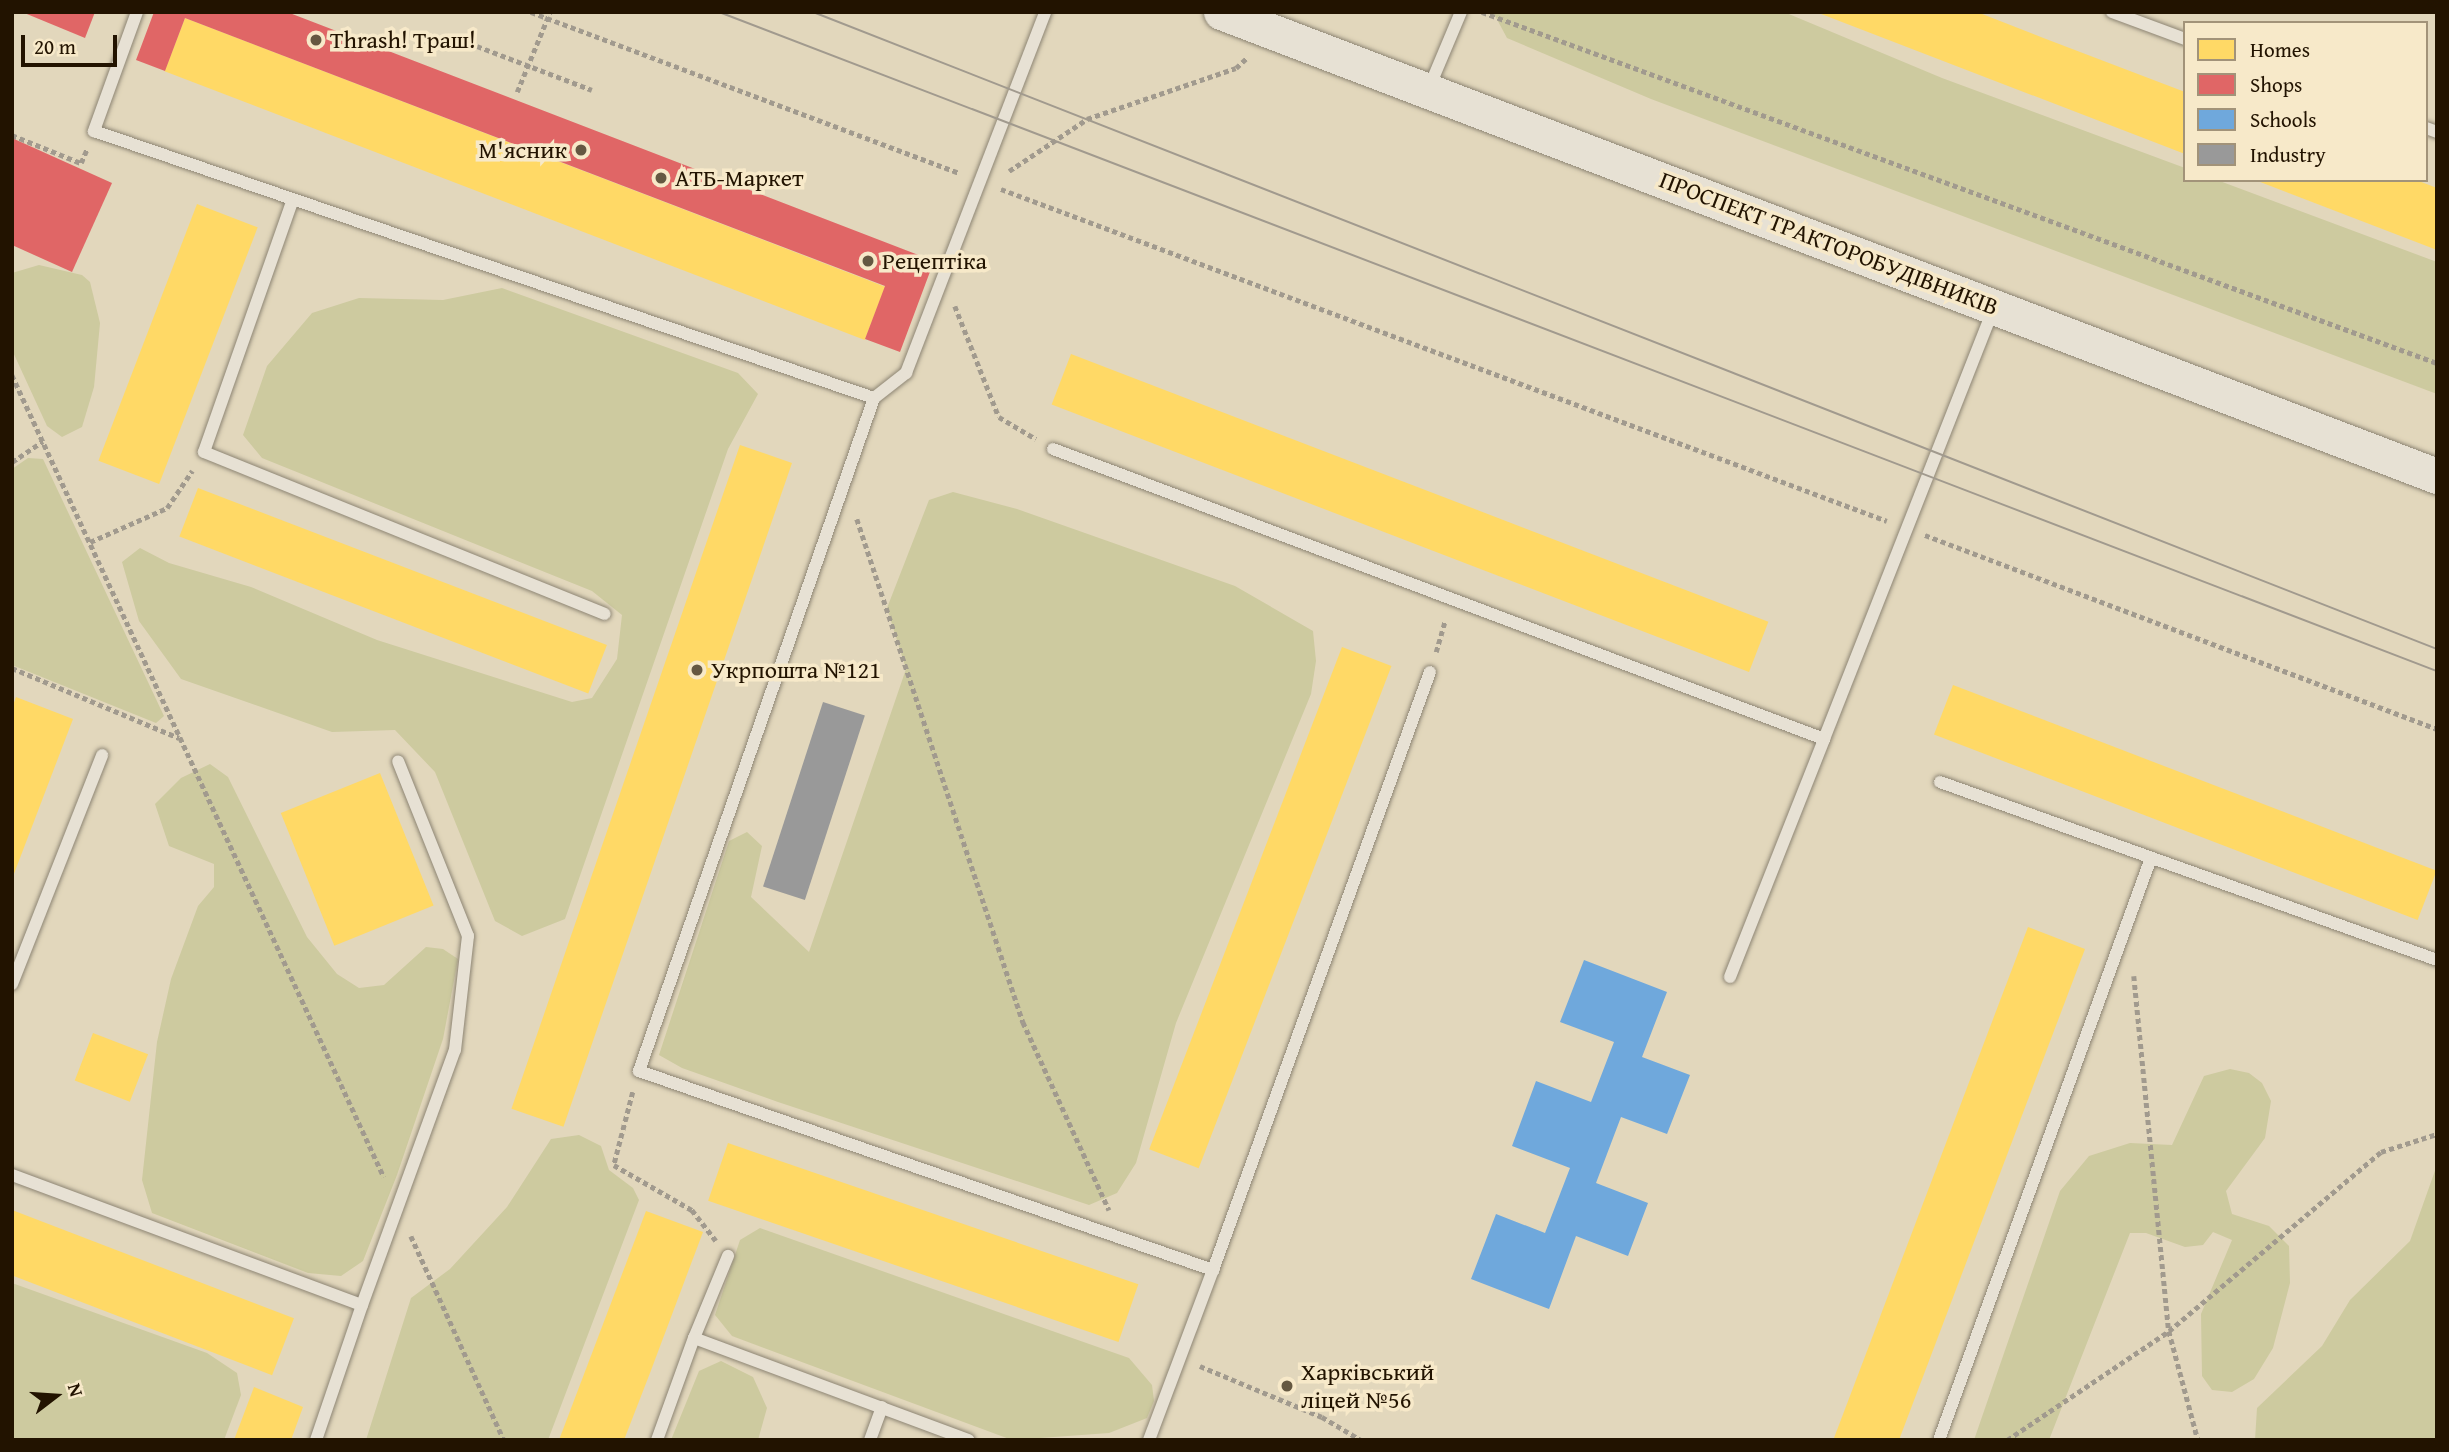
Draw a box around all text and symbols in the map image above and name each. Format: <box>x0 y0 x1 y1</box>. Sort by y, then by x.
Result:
scale bar <box>24 21 121 65</box>
legend <box>2183 21 2428 182</box>
place label: Thrash! Траш! <box>330 26 476 54</box>
text: 20 m <box>34 31 76 62</box>
marker: Thrash! Траш! <box>308 32 324 48</box>
text: Homes <box>2250 34 2310 65</box>
text: Shops <box>2250 69 2302 100</box>
text: Schools <box>2250 104 2317 135</box>
place label: М'ясник <box>478 136 567 164</box>
text: Industry <box>2250 139 2326 170</box>
marker: М'ясник <box>573 142 589 158</box>
place label: АТБ-Маркет <box>675 164 803 192</box>
street label: ПРОСПЕКТ ТРАКТОРОБУДІВНИКІВ <box>1656 165 2002 321</box>
marker: АТБ-Маркет <box>653 170 669 186</box>
place label: Рецептіка <box>882 247 987 275</box>
marker: Рецептіка <box>860 253 876 269</box>
place label: Укрпошта №121 <box>711 656 881 684</box>
marker: Укрпошта №121 <box>689 662 705 678</box>
place label: Харківський ліцей №56 <box>1301 1358 1434 1414</box>
north arrow <box>21 1361 91 1431</box>
marker: Харківський ліцей №56 <box>1279 1378 1295 1394</box>
text: N <box>61 1380 91 1400</box>

